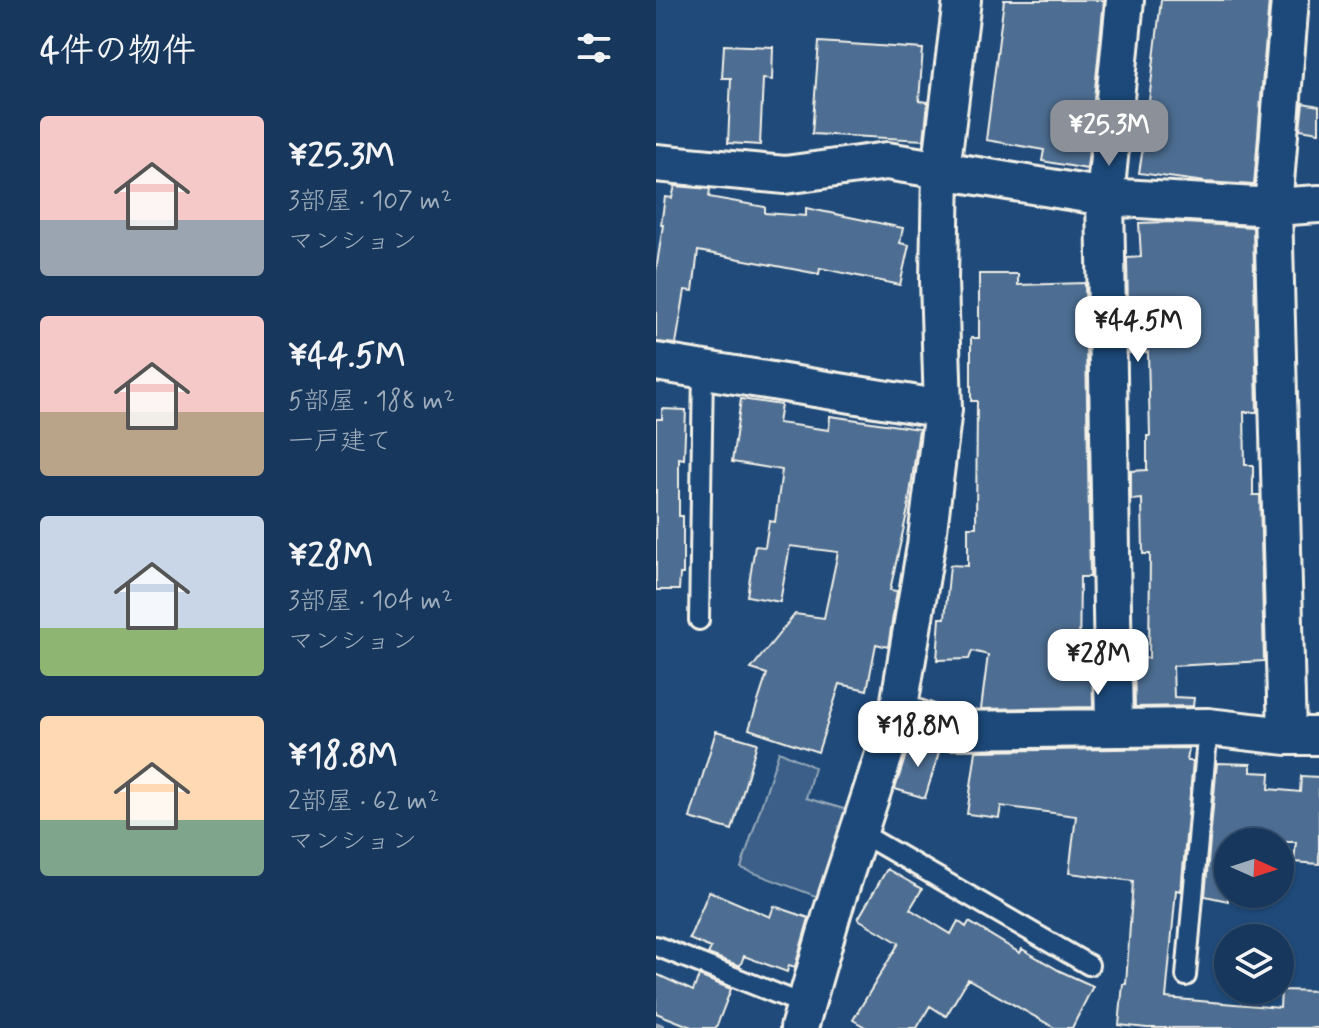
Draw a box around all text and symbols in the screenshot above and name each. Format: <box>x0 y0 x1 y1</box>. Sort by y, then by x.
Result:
icon: filters <box>572 26 616 70</box>
text: 4件の物件 <box>40 29 196 74</box>
pin: ¥25.3M <box>1044 100 1174 168</box>
text: ¥25.3M <box>1068 109 1150 143</box>
text: ¥25.3M <box>288 134 395 179</box>
icon: home <box>104 148 200 244</box>
text: 3部屋 · 107 m² <box>288 185 452 219</box>
text: マンション <box>288 225 417 259</box>
pin: ¥44.5M <box>1073 296 1203 364</box>
text: ¥44.5M <box>1093 305 1183 339</box>
text: ¥44.5M <box>288 334 405 379</box>
icon: home <box>104 348 200 444</box>
text: 5部屋 · 188 m² <box>288 385 455 419</box>
text: 一戸建て <box>288 425 392 459</box>
text: ¥28M <box>288 534 373 579</box>
icon: home <box>104 548 200 644</box>
text: 3部屋 · 104 m² <box>288 585 453 619</box>
text: マンション <box>288 625 417 659</box>
pin: ¥28M <box>1051 629 1145 697</box>
text: ¥28M <box>1066 638 1130 672</box>
pin: ¥18.8M <box>853 701 983 769</box>
text: ¥18.8M <box>876 710 960 744</box>
text: ¥18.8M <box>288 734 398 779</box>
icon: home <box>104 748 200 844</box>
text: 2部屋 · 62 m² <box>288 785 439 819</box>
text: マンション <box>288 825 417 859</box>
north arrow <box>1214 828 1294 908</box>
map controls <box>1214 828 1294 1004</box>
button: layers <box>1214 924 1294 1004</box>

